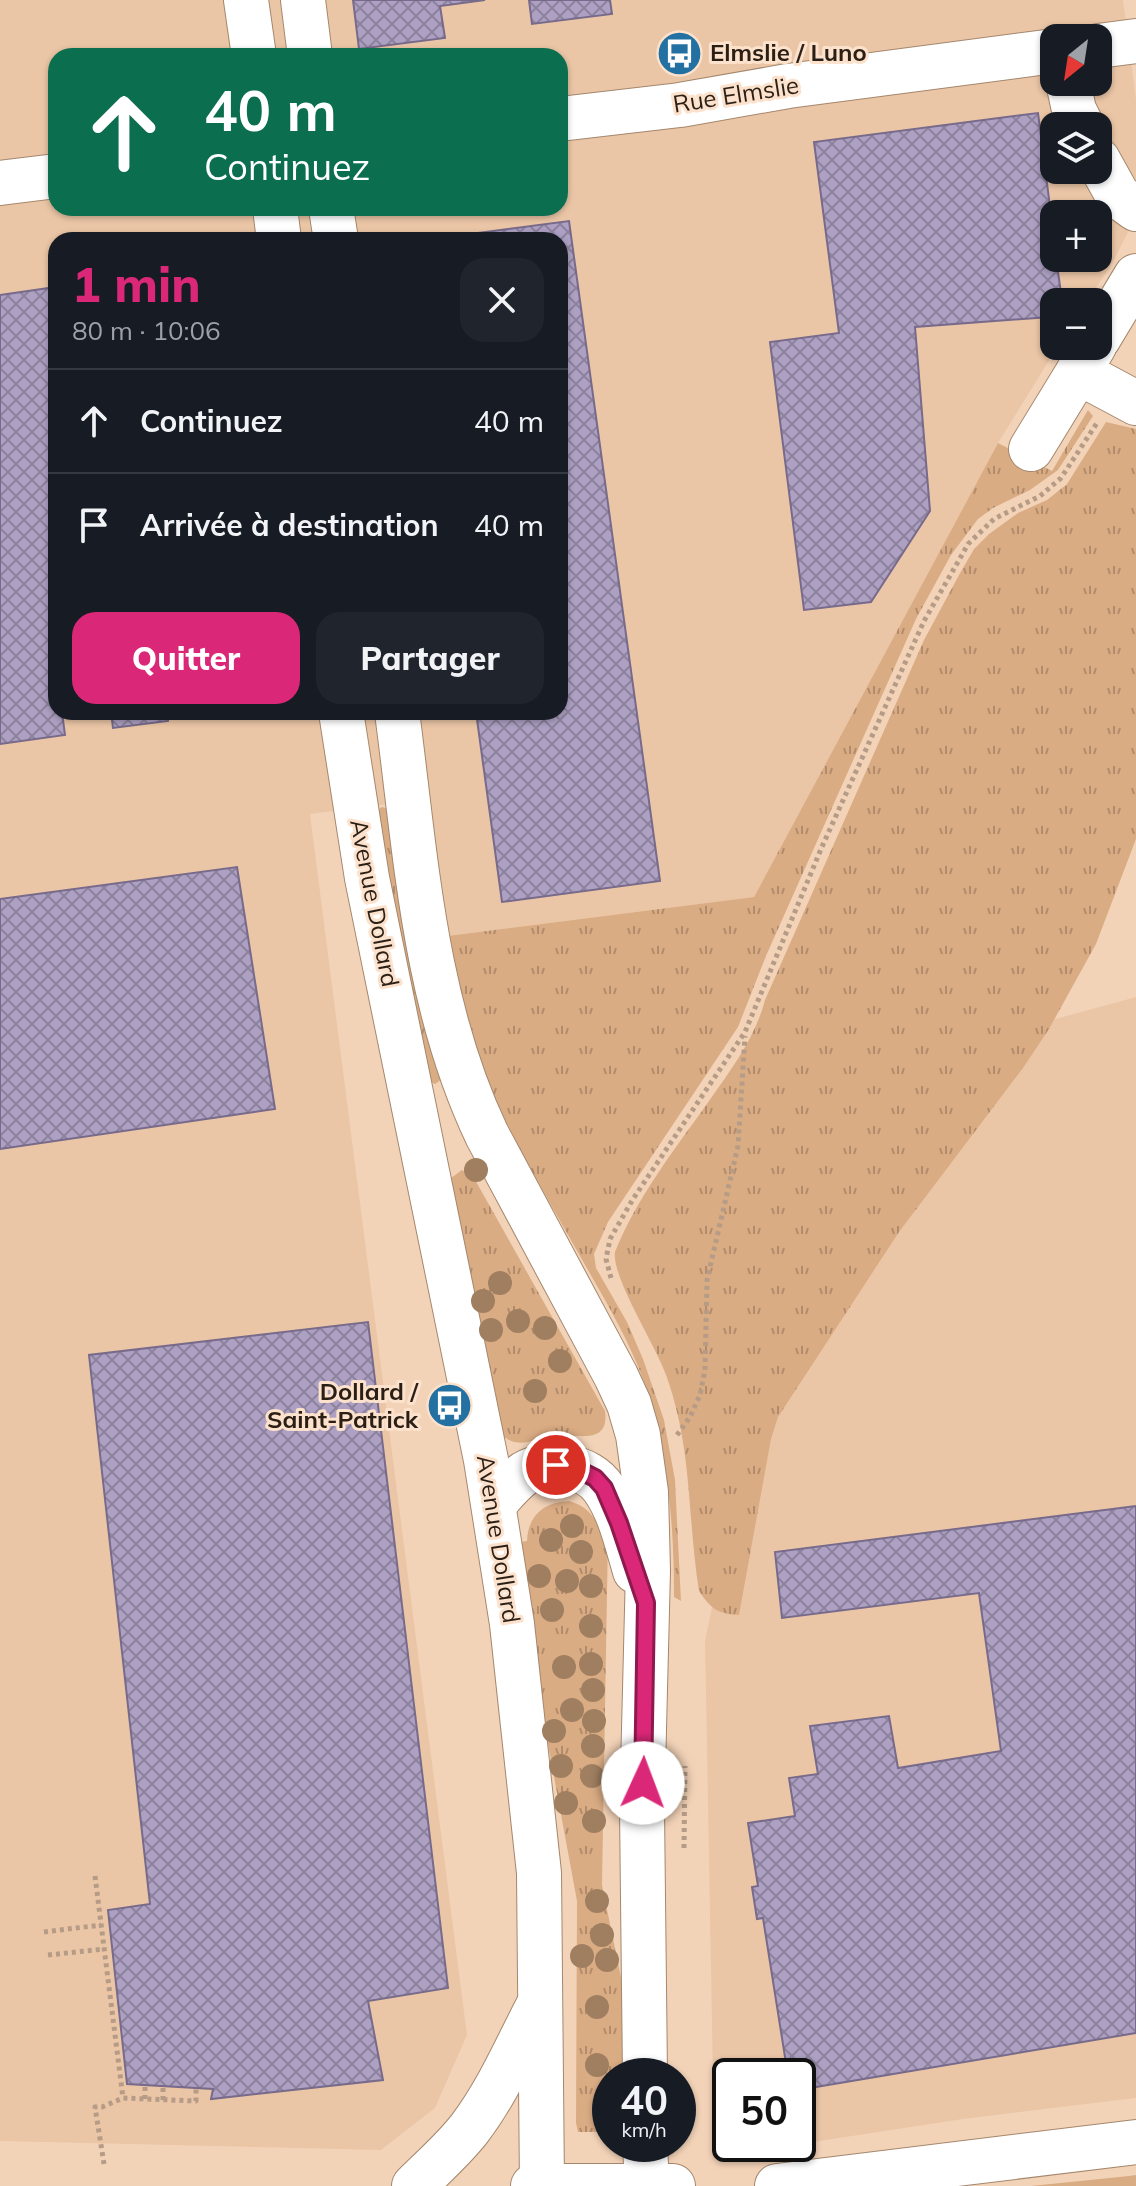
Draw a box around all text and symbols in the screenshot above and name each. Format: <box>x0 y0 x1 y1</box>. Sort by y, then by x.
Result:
north arrow <box>1040 24 1112 96</box>
map controls <box>1040 24 1112 360</box>
bus stop icon: Elmslie / Luno <box>655 29 703 77</box>
place label: Elmslie / Luno <box>710 37 867 67</box>
street label: Rue Elmslie <box>671 69 801 119</box>
text: 40 m <box>204 75 337 145</box>
icon: ahead <box>72 80 176 184</box>
button: layers <box>1040 112 1112 184</box>
text: Continuez <box>204 144 370 189</box>
button: + <box>1040 200 1112 272</box>
text: 1 min <box>72 254 201 314</box>
button: close <box>460 258 544 342</box>
button: − <box>1040 288 1112 360</box>
text: 80 m · 10:06 <box>72 314 221 347</box>
icon: ahead <box>72 399 116 443</box>
text: Continuez <box>140 402 283 440</box>
text: 40 m <box>474 402 544 440</box>
icon: arrive <box>72 503 116 547</box>
text: Arrivée à destination <box>140 506 439 544</box>
text: 40 m <box>474 506 544 544</box>
button: Quitter <box>72 612 300 704</box>
button: Partager <box>316 612 544 704</box>
street label: Avenue Dollard <box>344 816 406 989</box>
place label: Dollard / Saint-Patrick <box>267 1376 419 1434</box>
bus stop icon: Dollard / Saint-Patrick <box>425 1382 473 1430</box>
pin <box>522 1431 590 1499</box>
icon: arrive <box>534 1443 578 1487</box>
street label: Avenue Dollard <box>471 1452 527 1625</box>
position arrow <box>601 1741 685 1825</box>
speed limit sign: 50 <box>712 2058 816 2162</box>
text: 40 <box>620 2075 668 2125</box>
text: km/h <box>621 2117 667 2142</box>

